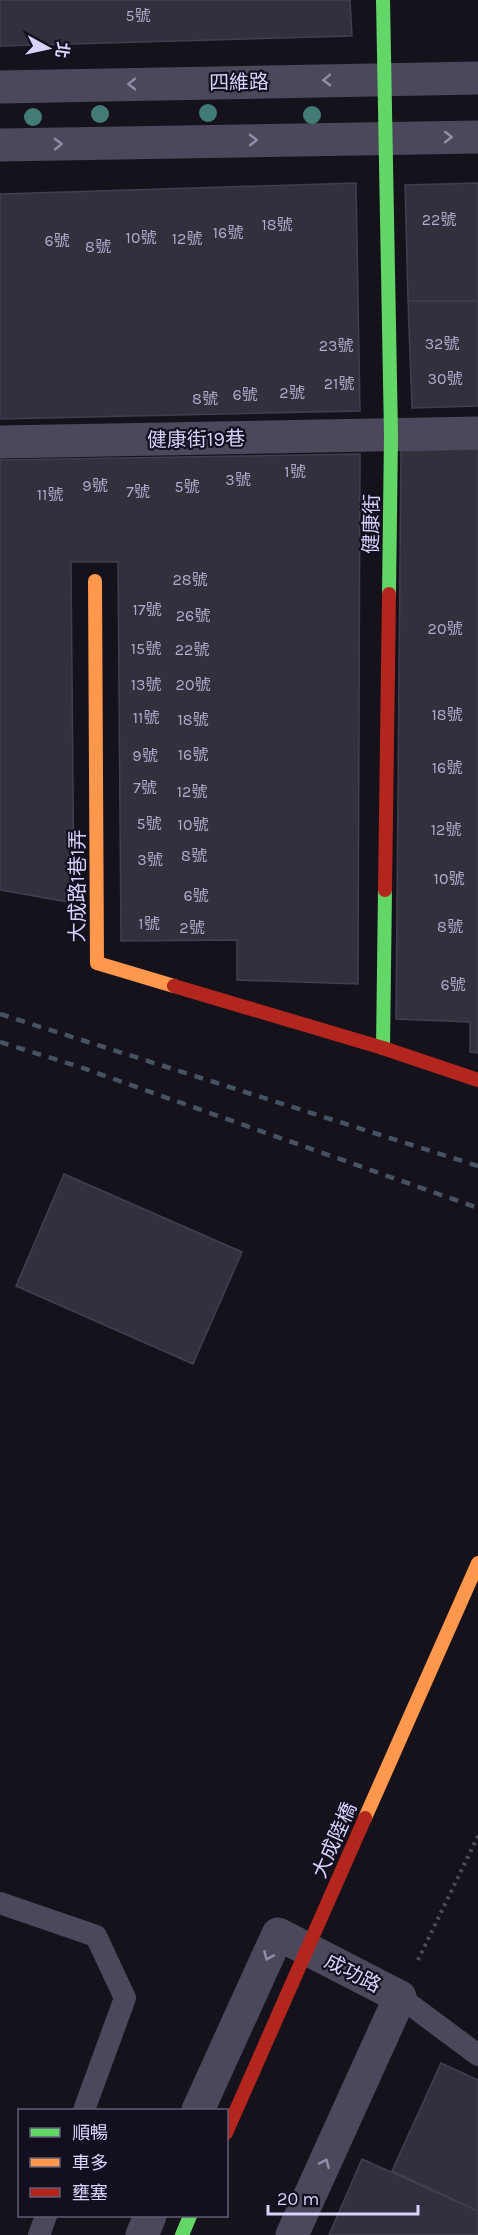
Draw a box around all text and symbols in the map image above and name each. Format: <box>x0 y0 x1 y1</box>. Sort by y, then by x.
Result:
house number: 5號 <box>125 6 151 25</box>
north arrow <box>18 18 78 78</box>
text: 北 <box>52 41 73 59</box>
street label: 四維路 <box>209 70 269 95</box>
one-way arrow <box>323 74 332 87</box>
one-way arrow <box>128 78 137 90</box>
one-way arrow <box>444 131 453 143</box>
one-way arrow <box>249 134 258 146</box>
one-way arrow <box>54 138 63 150</box>
house number: 22號 <box>422 210 456 229</box>
house number: 18號 <box>261 215 293 234</box>
house number: 16號 <box>213 223 243 242</box>
house number: 10號 <box>126 228 156 247</box>
house number: 12號 <box>172 229 202 248</box>
house number: 6號 <box>44 231 70 250</box>
house number: 8號 <box>85 237 111 256</box>
house number: 32號 <box>425 334 459 353</box>
house number: 23號 <box>319 336 353 355</box>
house number: 30號 <box>428 369 462 388</box>
house number: 21號 <box>324 374 354 393</box>
house number: 2號 <box>279 383 305 402</box>
house number: 6號 <box>232 385 258 404</box>
house number: 8號 <box>192 389 218 408</box>
street label: 健康街19巷 <box>147 427 245 452</box>
house number: 1號 <box>284 462 306 481</box>
house number: 3號 <box>225 470 251 489</box>
house number: 9號 <box>82 476 108 495</box>
house number: 5號 <box>174 477 200 496</box>
house number: 7號 <box>126 482 150 501</box>
house number: 11號 <box>37 485 63 504</box>
street label: 健康街 <box>359 494 384 554</box>
house number: 28號 <box>172 570 208 589</box>
house number: 17號 <box>133 600 161 619</box>
house number: 26號 <box>176 606 210 625</box>
house number: 20號 <box>428 619 462 638</box>
house number: 15號 <box>131 639 161 658</box>
house number: 22號 <box>175 640 209 659</box>
house number: 13號 <box>131 675 161 694</box>
house number: 20號 <box>176 675 210 694</box>
house number: 18號 <box>431 705 463 724</box>
house number: 11號 <box>133 708 159 727</box>
house number: 18號 <box>177 710 209 729</box>
house number: 16號 <box>178 745 208 764</box>
house number: 9號 <box>132 746 158 765</box>
house number: 16號 <box>432 758 462 777</box>
house number: 7號 <box>133 778 157 797</box>
house number: 12號 <box>177 782 207 801</box>
house number: 5號 <box>136 814 162 833</box>
house number: 10號 <box>178 815 208 834</box>
house number: 12號 <box>431 820 461 839</box>
street label: 大成路1巷1弄 <box>66 829 89 943</box>
house number: 8號 <box>181 846 207 865</box>
house number: 3號 <box>137 850 163 869</box>
house number: 10號 <box>434 869 464 888</box>
house number: 6號 <box>183 886 209 905</box>
house number: 1號 <box>138 914 160 933</box>
house number: 8號 <box>437 917 463 936</box>
house number: 2號 <box>179 918 205 937</box>
house number: 6號 <box>440 975 466 994</box>
street label: 大成陸橋 <box>308 1799 361 1881</box>
one-way arrow <box>263 1949 275 1960</box>
street label: 成功路 <box>321 1950 385 1997</box>
legend <box>18 2109 228 2217</box>
text: 順暢 <box>72 2122 108 2144</box>
text: 車多 <box>72 2152 108 2174</box>
one-way arrow <box>318 2158 330 2169</box>
scale bar <box>268 2178 418 2216</box>
text: 壅塞 <box>72 2182 108 2204</box>
text: 20 m <box>277 2188 319 2210</box>

